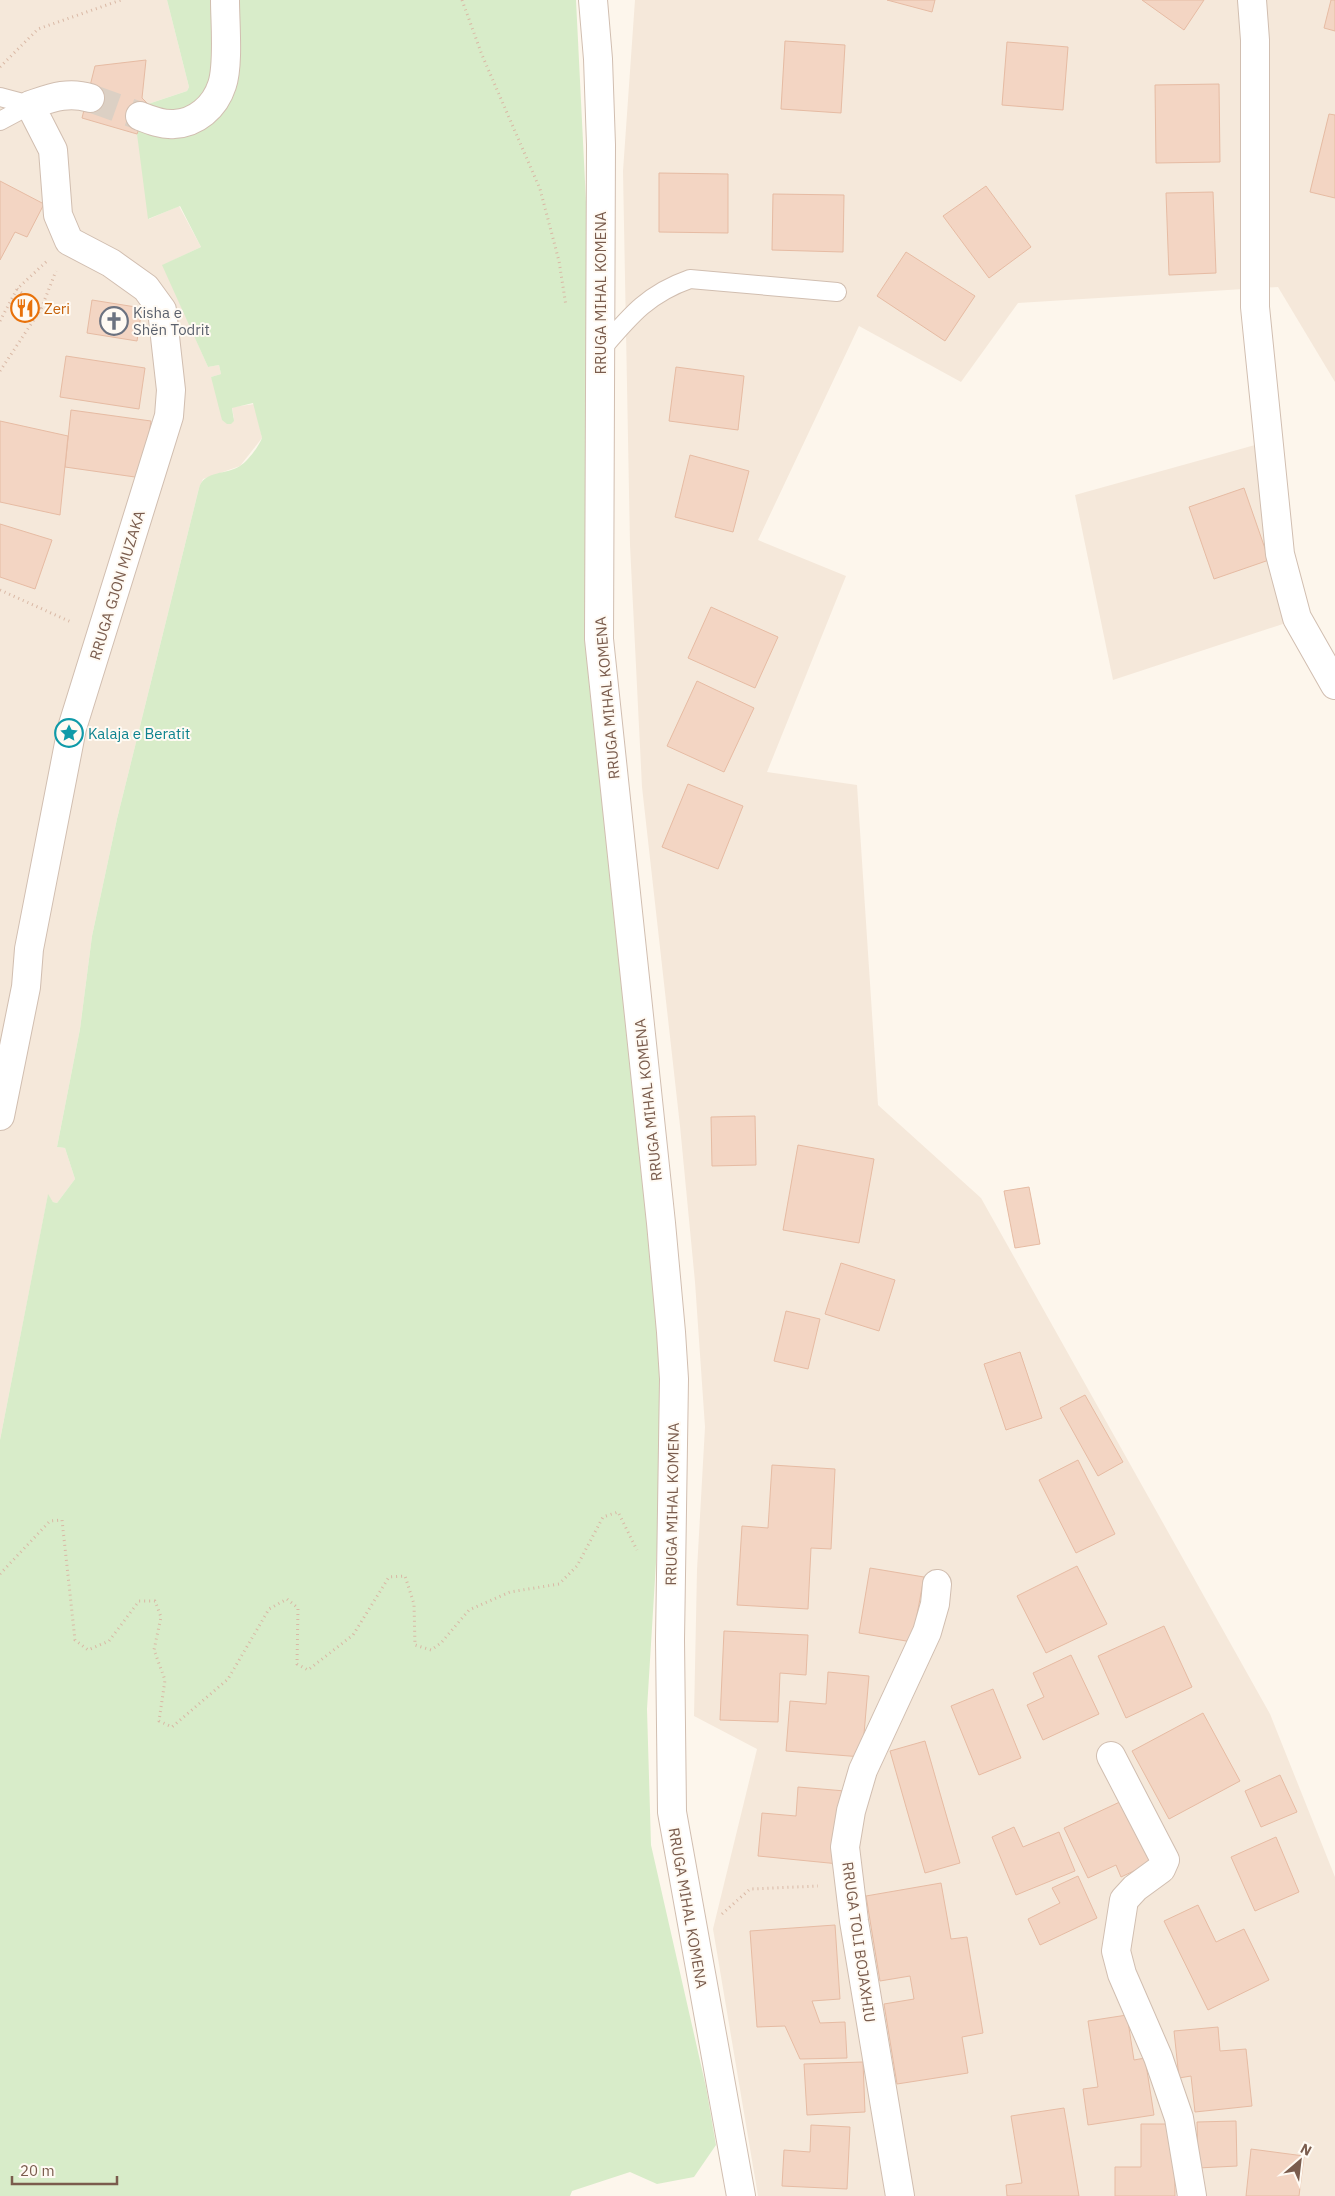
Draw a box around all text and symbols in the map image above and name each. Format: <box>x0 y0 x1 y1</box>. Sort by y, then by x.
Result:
street label: RRUGA MIHAL KOMENA <box>591 211 610 375</box>
restaurant icon: Zeri <box>10 293 40 323</box>
place label: Zeri <box>44 299 70 318</box>
place label: Kisha e Shën Todrit <box>133 303 210 339</box>
church icon: Kisha e Shën Todrit <box>99 306 129 336</box>
street label: RRUGA GJON MUZAKA <box>85 508 149 662</box>
street label: RRUGA MIHAL KOMENA <box>590 616 624 780</box>
place icon: Kalaja e Beratit <box>54 718 84 748</box>
place label: Kalaja e Beratit <box>88 724 190 743</box>
street label: RRUGA MIHAL KOMENA <box>630 1018 666 1182</box>
street label: RRUGA MIHAL KOMENA <box>661 1422 683 1586</box>
street label: RRUGA MIHAL KOMENA <box>664 1826 712 1990</box>
street label: RRUGA TOLI BOJAXHIU <box>838 1860 880 2024</box>
north arrow <box>1275 2136 1325 2186</box>
text: N <box>1297 2139 1315 2160</box>
scale bar <box>12 2154 118 2186</box>
text: 20 m <box>20 2161 55 2180</box>

